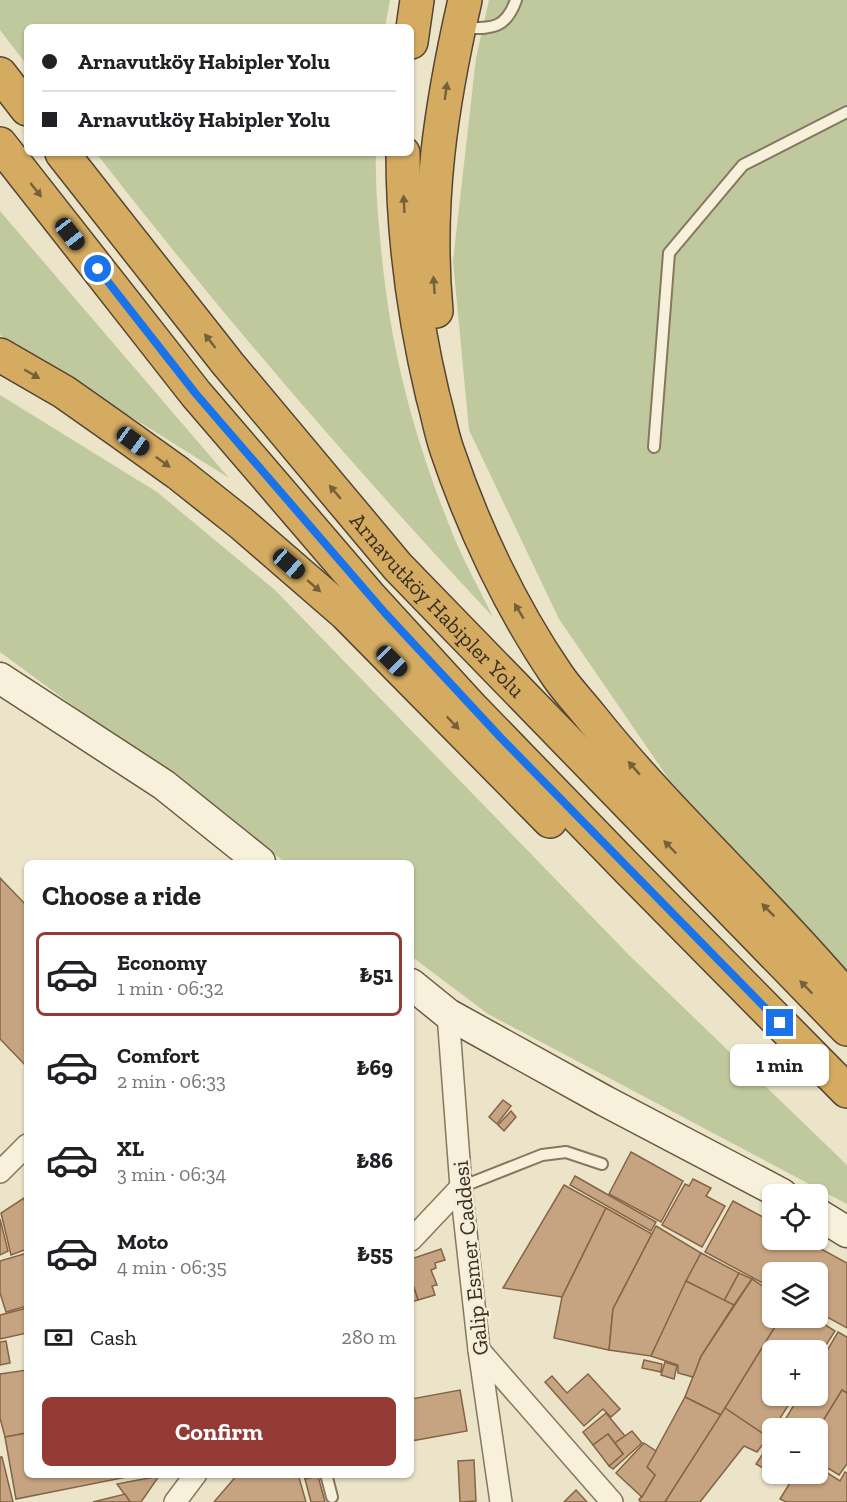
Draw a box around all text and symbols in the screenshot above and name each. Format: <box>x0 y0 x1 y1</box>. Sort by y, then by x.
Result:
text: Arnavutköy Habipler Yolu <box>78 48 330 75</box>
one-way arrow <box>441 81 450 100</box>
text: Arnavutköy Habipler Yolu <box>78 106 330 133</box>
one-way arrow <box>30 183 42 198</box>
one-way arrow <box>400 195 409 214</box>
car <box>52 214 88 254</box>
route start <box>84 255 111 282</box>
one-way arrow <box>429 275 439 294</box>
one-way arrow <box>205 334 217 349</box>
one-way arrow <box>24 368 40 379</box>
car <box>113 423 153 459</box>
one-way arrow <box>156 456 171 468</box>
one-way arrow <box>329 485 342 500</box>
street label: Arnavutköy Habipler Yolu <box>344 507 531 704</box>
car <box>270 545 308 583</box>
one-way arrow <box>306 579 321 592</box>
one-way arrow <box>514 603 525 619</box>
car <box>373 642 411 680</box>
one-way arrow <box>445 716 459 730</box>
one-way arrow <box>628 761 641 776</box>
one-way arrow <box>664 841 678 855</box>
text: Choose a ride <box>42 880 201 912</box>
one-way arrow <box>762 903 776 917</box>
icon: car <box>45 947 99 1001</box>
text: Economy <box>117 949 207 976</box>
text: ₺51 <box>359 961 393 988</box>
text: 1 min · 06:32 <box>117 976 224 1000</box>
one-way arrow <box>800 980 814 994</box>
route end <box>766 1009 793 1036</box>
icon: car <box>45 1040 99 1094</box>
text: Comfort <box>117 1042 199 1069</box>
callout: 1 min <box>730 1044 830 1086</box>
text: 1 min <box>756 1053 803 1077</box>
text: ₺69 <box>356 1054 393 1081</box>
text: 2 min · 06:33 <box>117 1069 226 1093</box>
icon: car <box>45 1133 99 1187</box>
text: XL <box>117 1135 144 1162</box>
text: ₺86 <box>356 1147 393 1174</box>
street label: Galip Esmer Caddesi <box>447 1159 494 1357</box>
text: 3 min · 06:34 <box>117 1162 226 1186</box>
map controls <box>762 1184 828 1484</box>
button: locate <box>762 1184 828 1250</box>
icon: car <box>45 1226 99 1280</box>
text: Moto <box>117 1228 168 1255</box>
text: ₺55 <box>357 1240 393 1267</box>
text: 4 min · 06:35 <box>117 1255 227 1279</box>
button: layers <box>762 1262 828 1328</box>
icon: cash <box>42 1321 75 1354</box>
text: Cash <box>90 1324 137 1351</box>
text: 280 m <box>342 1325 396 1349</box>
button: + <box>762 1340 828 1406</box>
button: Confirm <box>42 1397 396 1466</box>
button: − <box>762 1418 828 1484</box>

